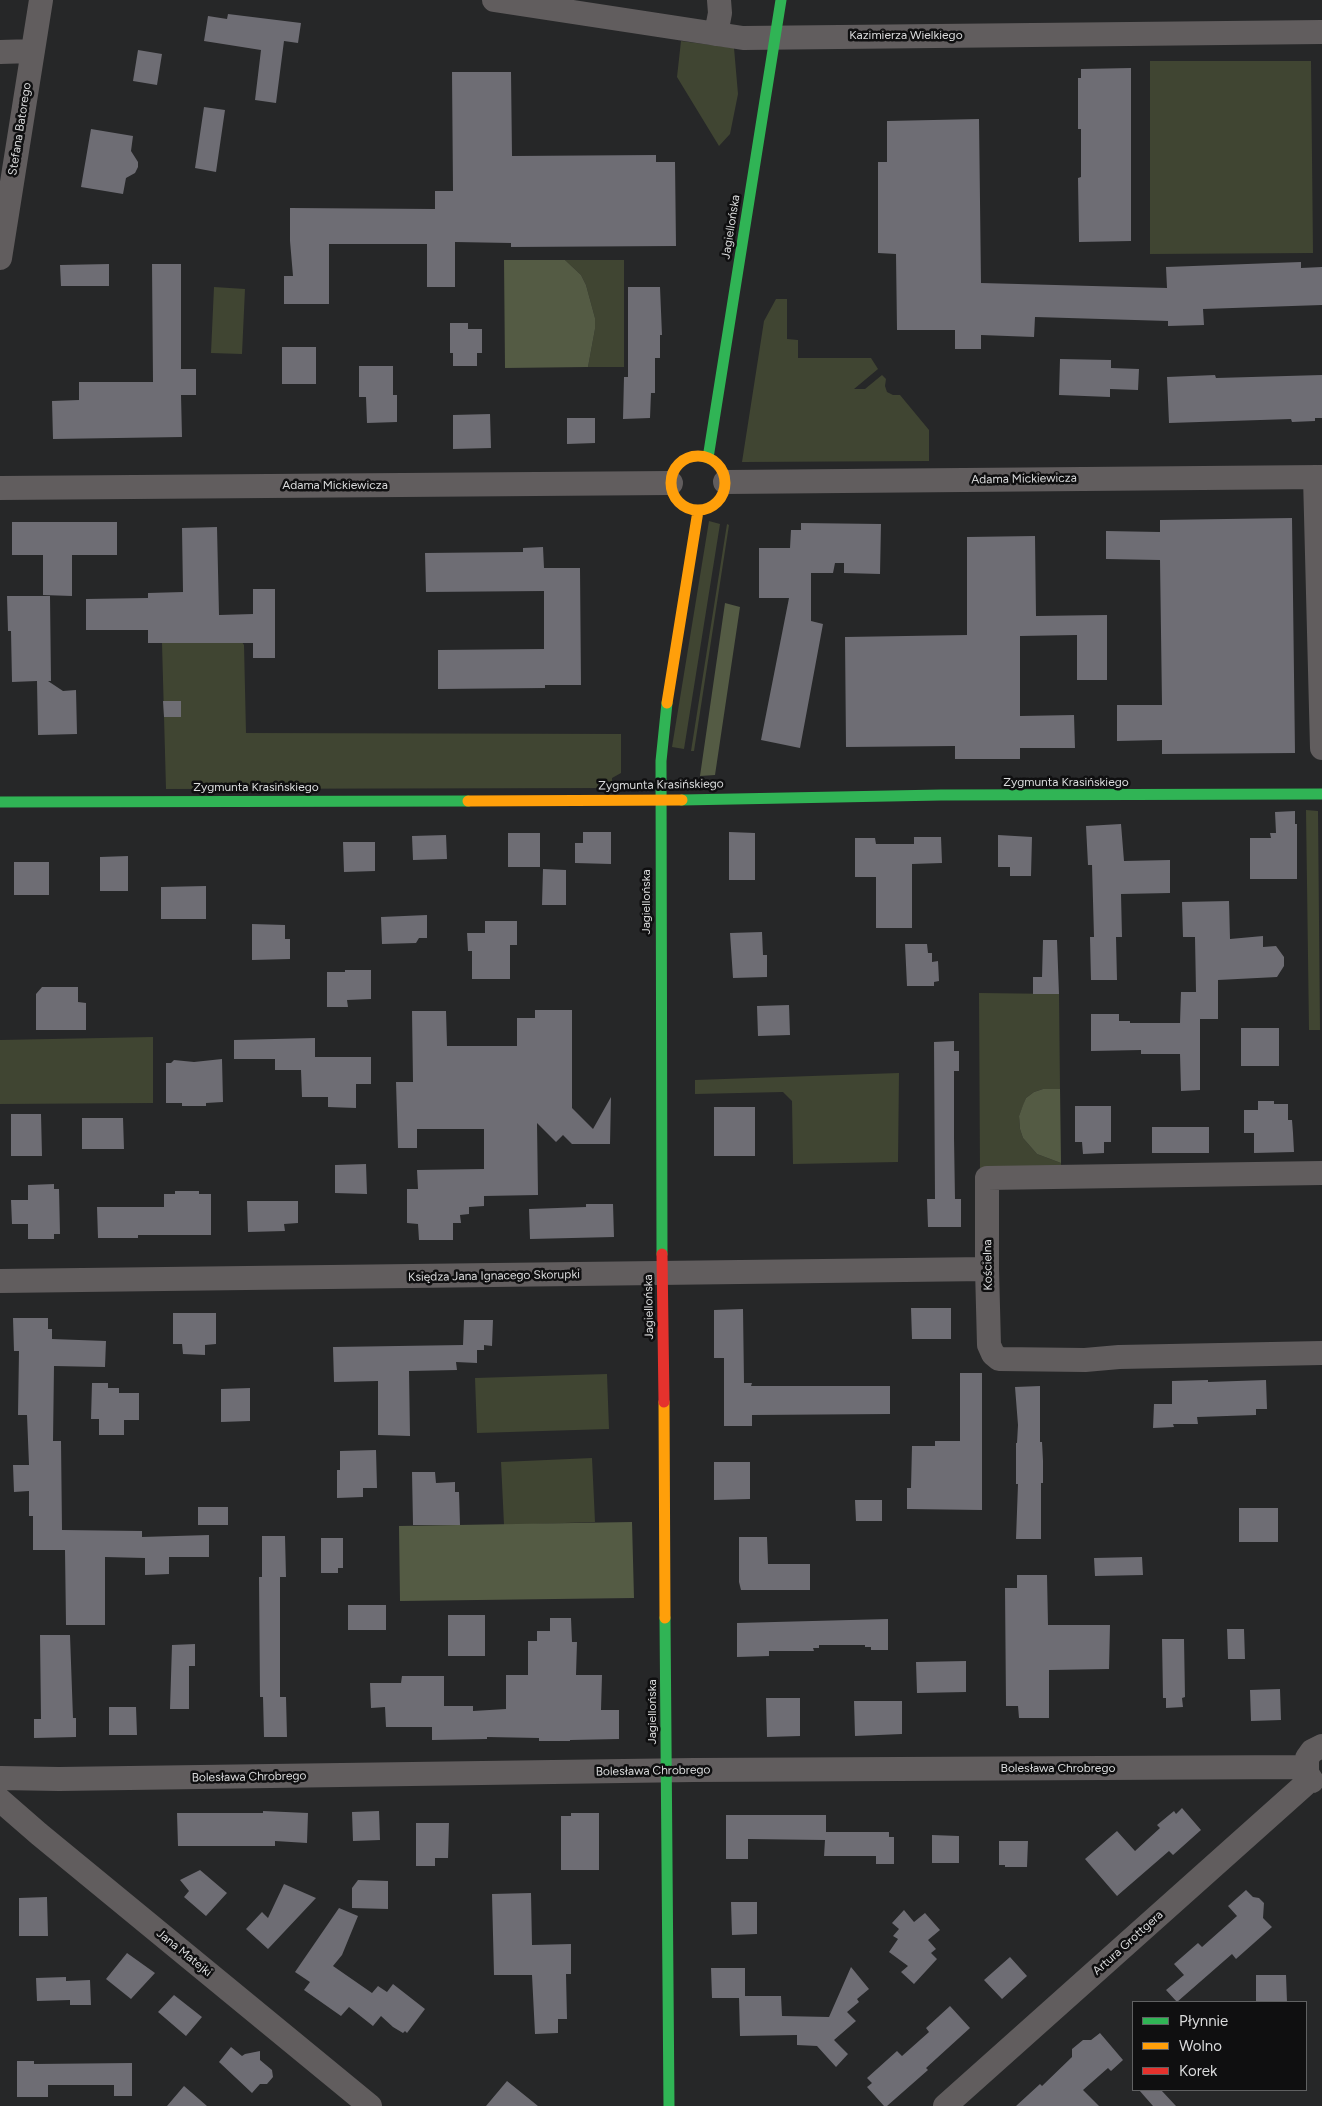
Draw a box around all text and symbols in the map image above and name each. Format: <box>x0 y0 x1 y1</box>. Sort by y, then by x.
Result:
street label: Kazimierza Wielkiego <box>849 28 963 42</box>
street label: Stefana Batorego <box>6 81 34 177</box>
street label: Jagiellońska <box>719 194 743 260</box>
street label: Adama Mickiewicza <box>971 471 1077 487</box>
street label: Adama Mickiewicza <box>282 478 388 492</box>
street label: Zygmunta Krasińskiego <box>1003 775 1129 789</box>
street label: Zygmunta Krasińskiego <box>598 777 724 793</box>
street label: Zygmunta Krasińskiego <box>193 780 319 794</box>
street label: Jagiellońska <box>639 869 653 935</box>
street label: Kościelna <box>980 1239 996 1291</box>
street label: Księdza Jana Ignacego Skorupki <box>408 1267 580 1285</box>
street label: Jagiellońska <box>641 1274 657 1340</box>
street label: Jagiellońska <box>645 1679 659 1745</box>
street label: Bolesława Chrobrego <box>1001 1761 1115 1775</box>
street label: Bolesława Chrobrego <box>595 1763 711 1779</box>
street label: Bolesława Chrobrego <box>191 1769 307 1785</box>
street label: Artura Grottgera <box>1090 1908 1166 1978</box>
street label: Jana Matejki <box>153 1926 215 1980</box>
legend <box>1132 2001 1307 2091</box>
text: Płynnie <box>1179 2012 1228 2030</box>
text: Wolno <box>1179 2037 1222 2055</box>
text: Korek <box>1179 2062 1217 2080</box>

